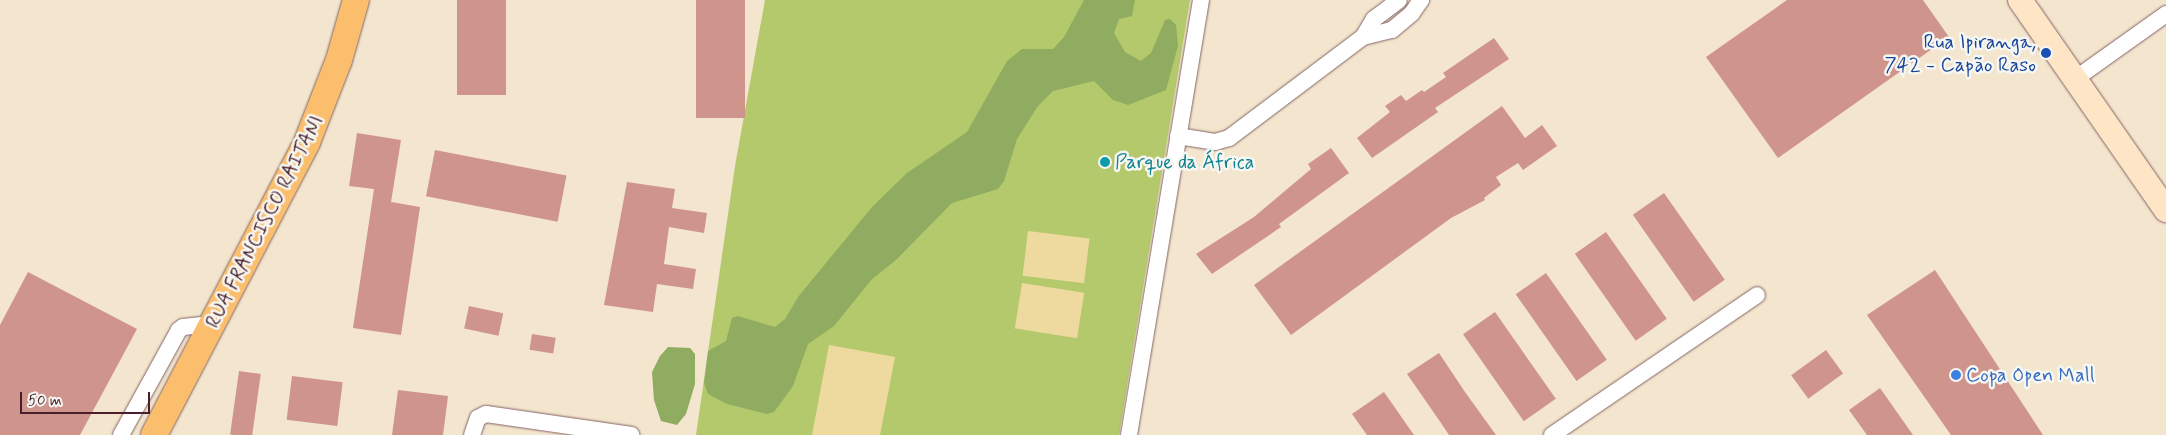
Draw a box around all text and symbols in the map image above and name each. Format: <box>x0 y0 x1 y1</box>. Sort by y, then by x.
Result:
place label: Rua Ipiranga, 742 - Capão Raso <box>1884 30 2036 77</box>
marker: Rua Ipiranga, 742 - Capão Raso <box>2040 47 2052 59</box>
street label: RUA FRANCISCO RAITANI <box>200 109 330 335</box>
place label: Parque da África <box>1115 150 1254 174</box>
marker: Parque da África <box>1099 156 1111 168</box>
place label: Copa Open Mall <box>1966 363 2095 387</box>
marker: Copa Open Mall <box>1950 369 1962 381</box>
scale bar <box>22 382 152 414</box>
text: 50 m <box>28 391 62 411</box>

